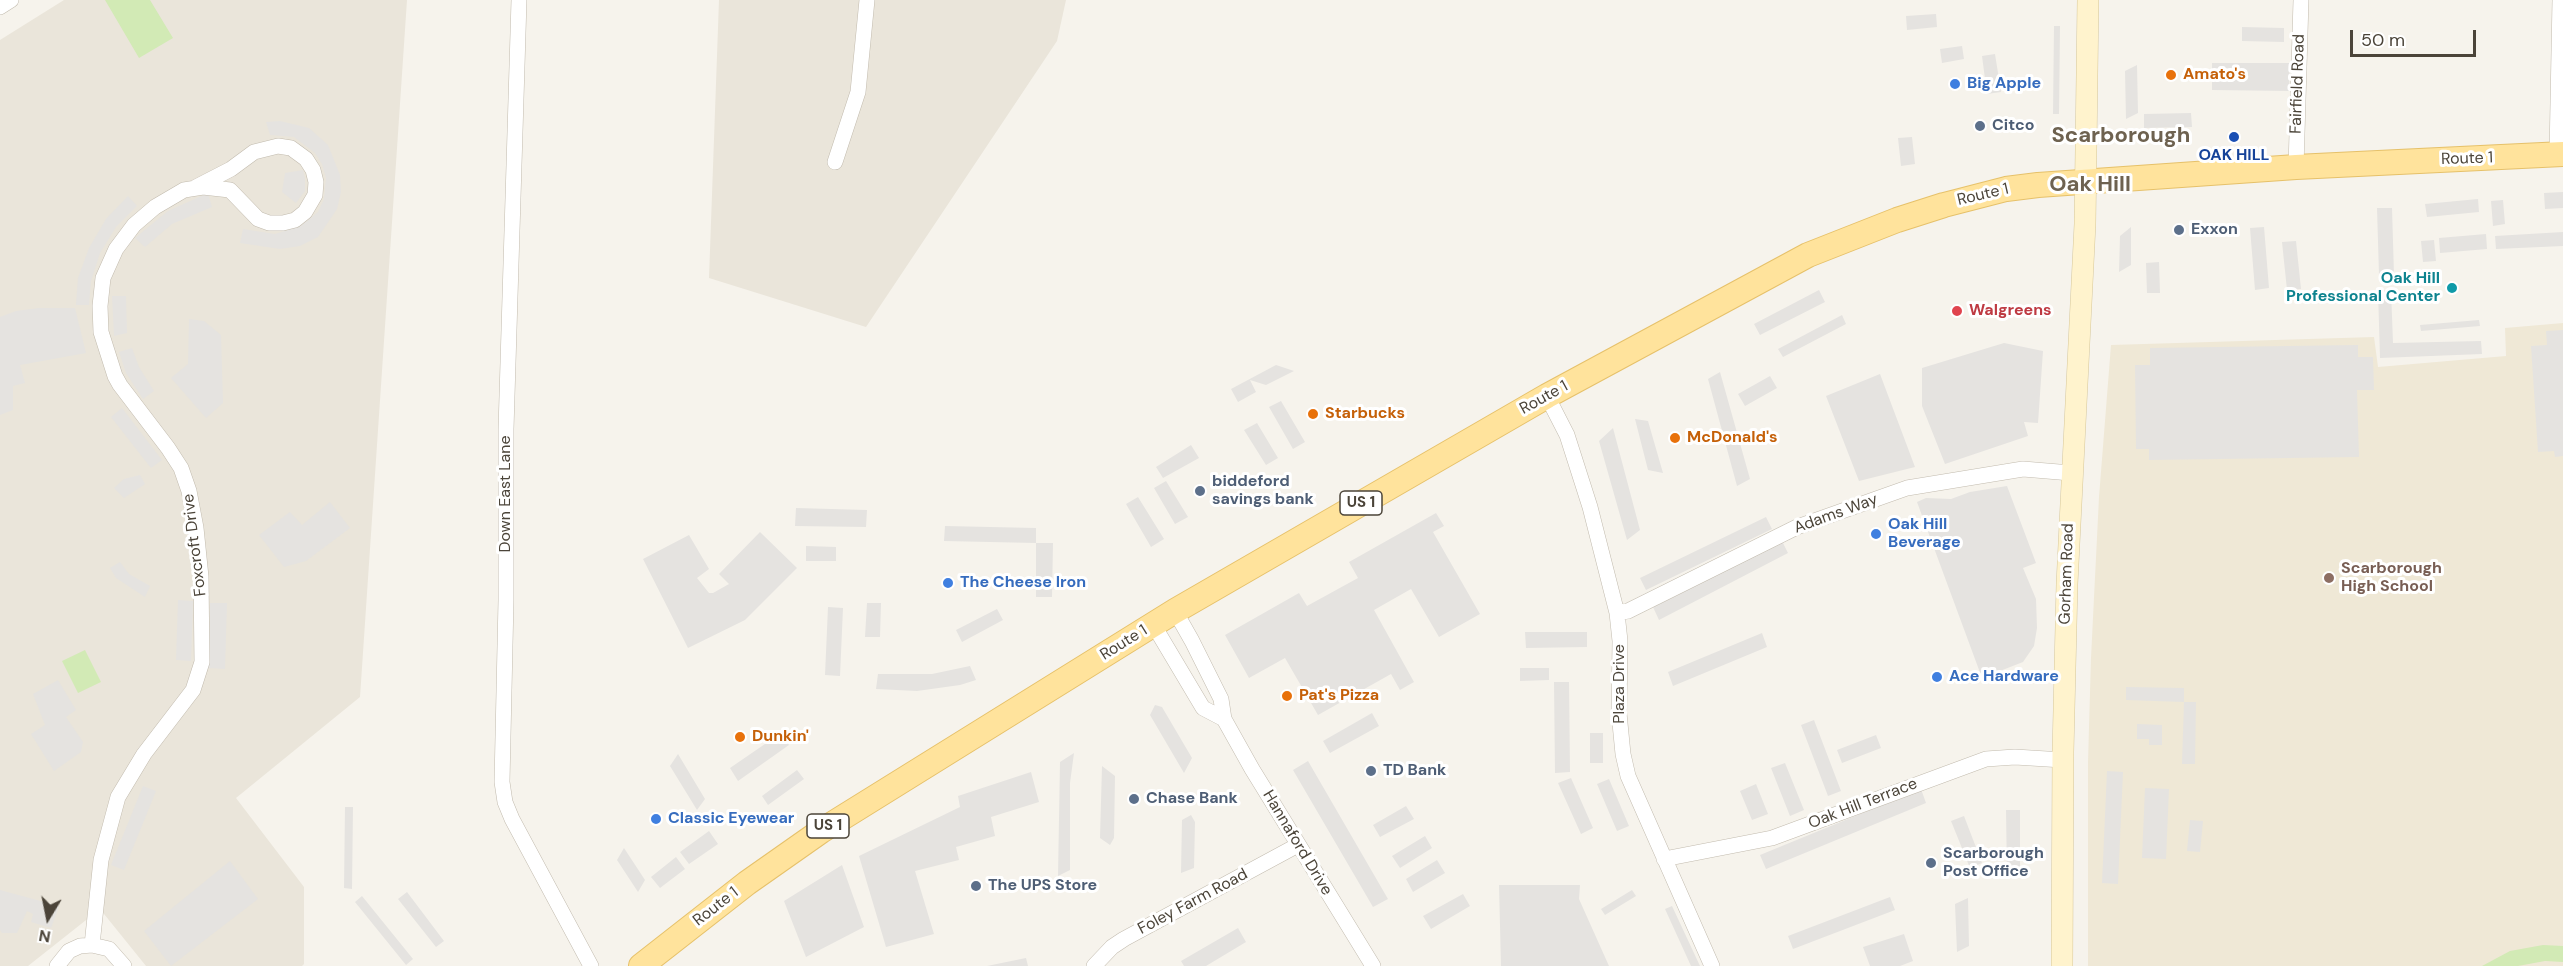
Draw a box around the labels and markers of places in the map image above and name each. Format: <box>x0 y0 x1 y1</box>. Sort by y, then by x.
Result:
place label: Amato's <box>2183 65 2246 85</box>
marker: Amato's <box>2164 68 2178 82</box>
place label: Big Apple <box>1967 74 2041 94</box>
marker: Big Apple <box>1948 77 1962 91</box>
place label: Citco <box>1992 116 2034 136</box>
marker: Citco <box>1973 119 1987 133</box>
marker: OAK HILL <box>2227 130 2241 144</box>
place label: OAK HILL <box>2198 146 2270 166</box>
place label: Exxon <box>2191 220 2238 240</box>
marker: Exxon <box>2172 223 2186 237</box>
place label: Oak Hill Professional Center <box>2286 269 2440 307</box>
marker: Oak Hill Professional Center <box>2445 281 2459 295</box>
place label: Walgreens <box>1969 301 2052 321</box>
marker: Walgreens <box>1950 304 1964 318</box>
place label: Starbucks <box>1325 404 1405 424</box>
marker: Starbucks <box>1306 407 1320 421</box>
place label: McDonald's <box>1687 428 1778 448</box>
marker: McDonald's <box>1668 431 1682 445</box>
place label: biddeford savings bank <box>1212 472 1314 510</box>
marker: biddeford savings bank <box>1193 484 1207 498</box>
place label: Oak Hill Beverage <box>1888 515 1961 553</box>
marker: Oak Hill Beverage <box>1869 527 1883 541</box>
place label: Scarborough High School <box>2341 559 2442 597</box>
marker: Scarborough High School <box>2322 571 2336 585</box>
place label: The Cheese Iron <box>960 573 1086 593</box>
marker: The Cheese Iron <box>941 576 955 590</box>
place label: Ace Hardware <box>1949 667 2059 687</box>
marker: Ace Hardware <box>1930 670 1944 684</box>
place label: Pat's Pizza <box>1299 686 1379 706</box>
marker: Pat's Pizza <box>1280 689 1294 703</box>
place label: Dunkin' <box>752 727 809 747</box>
marker: Dunkin' <box>733 730 747 744</box>
place label: TD Bank <box>1383 761 1446 781</box>
marker: TD Bank <box>1364 764 1378 778</box>
place label: Chase Bank <box>1146 789 1238 809</box>
marker: Chase Bank <box>1127 792 1141 806</box>
place label: Classic Eyewear <box>668 809 794 829</box>
marker: Classic Eyewear <box>649 812 663 826</box>
place label: Scarborough Post Office <box>1943 844 2044 882</box>
marker: Scarborough Post Office <box>1924 856 1938 870</box>
place label: The UPS Store <box>988 876 1097 896</box>
marker: The UPS Store <box>969 879 983 893</box>

